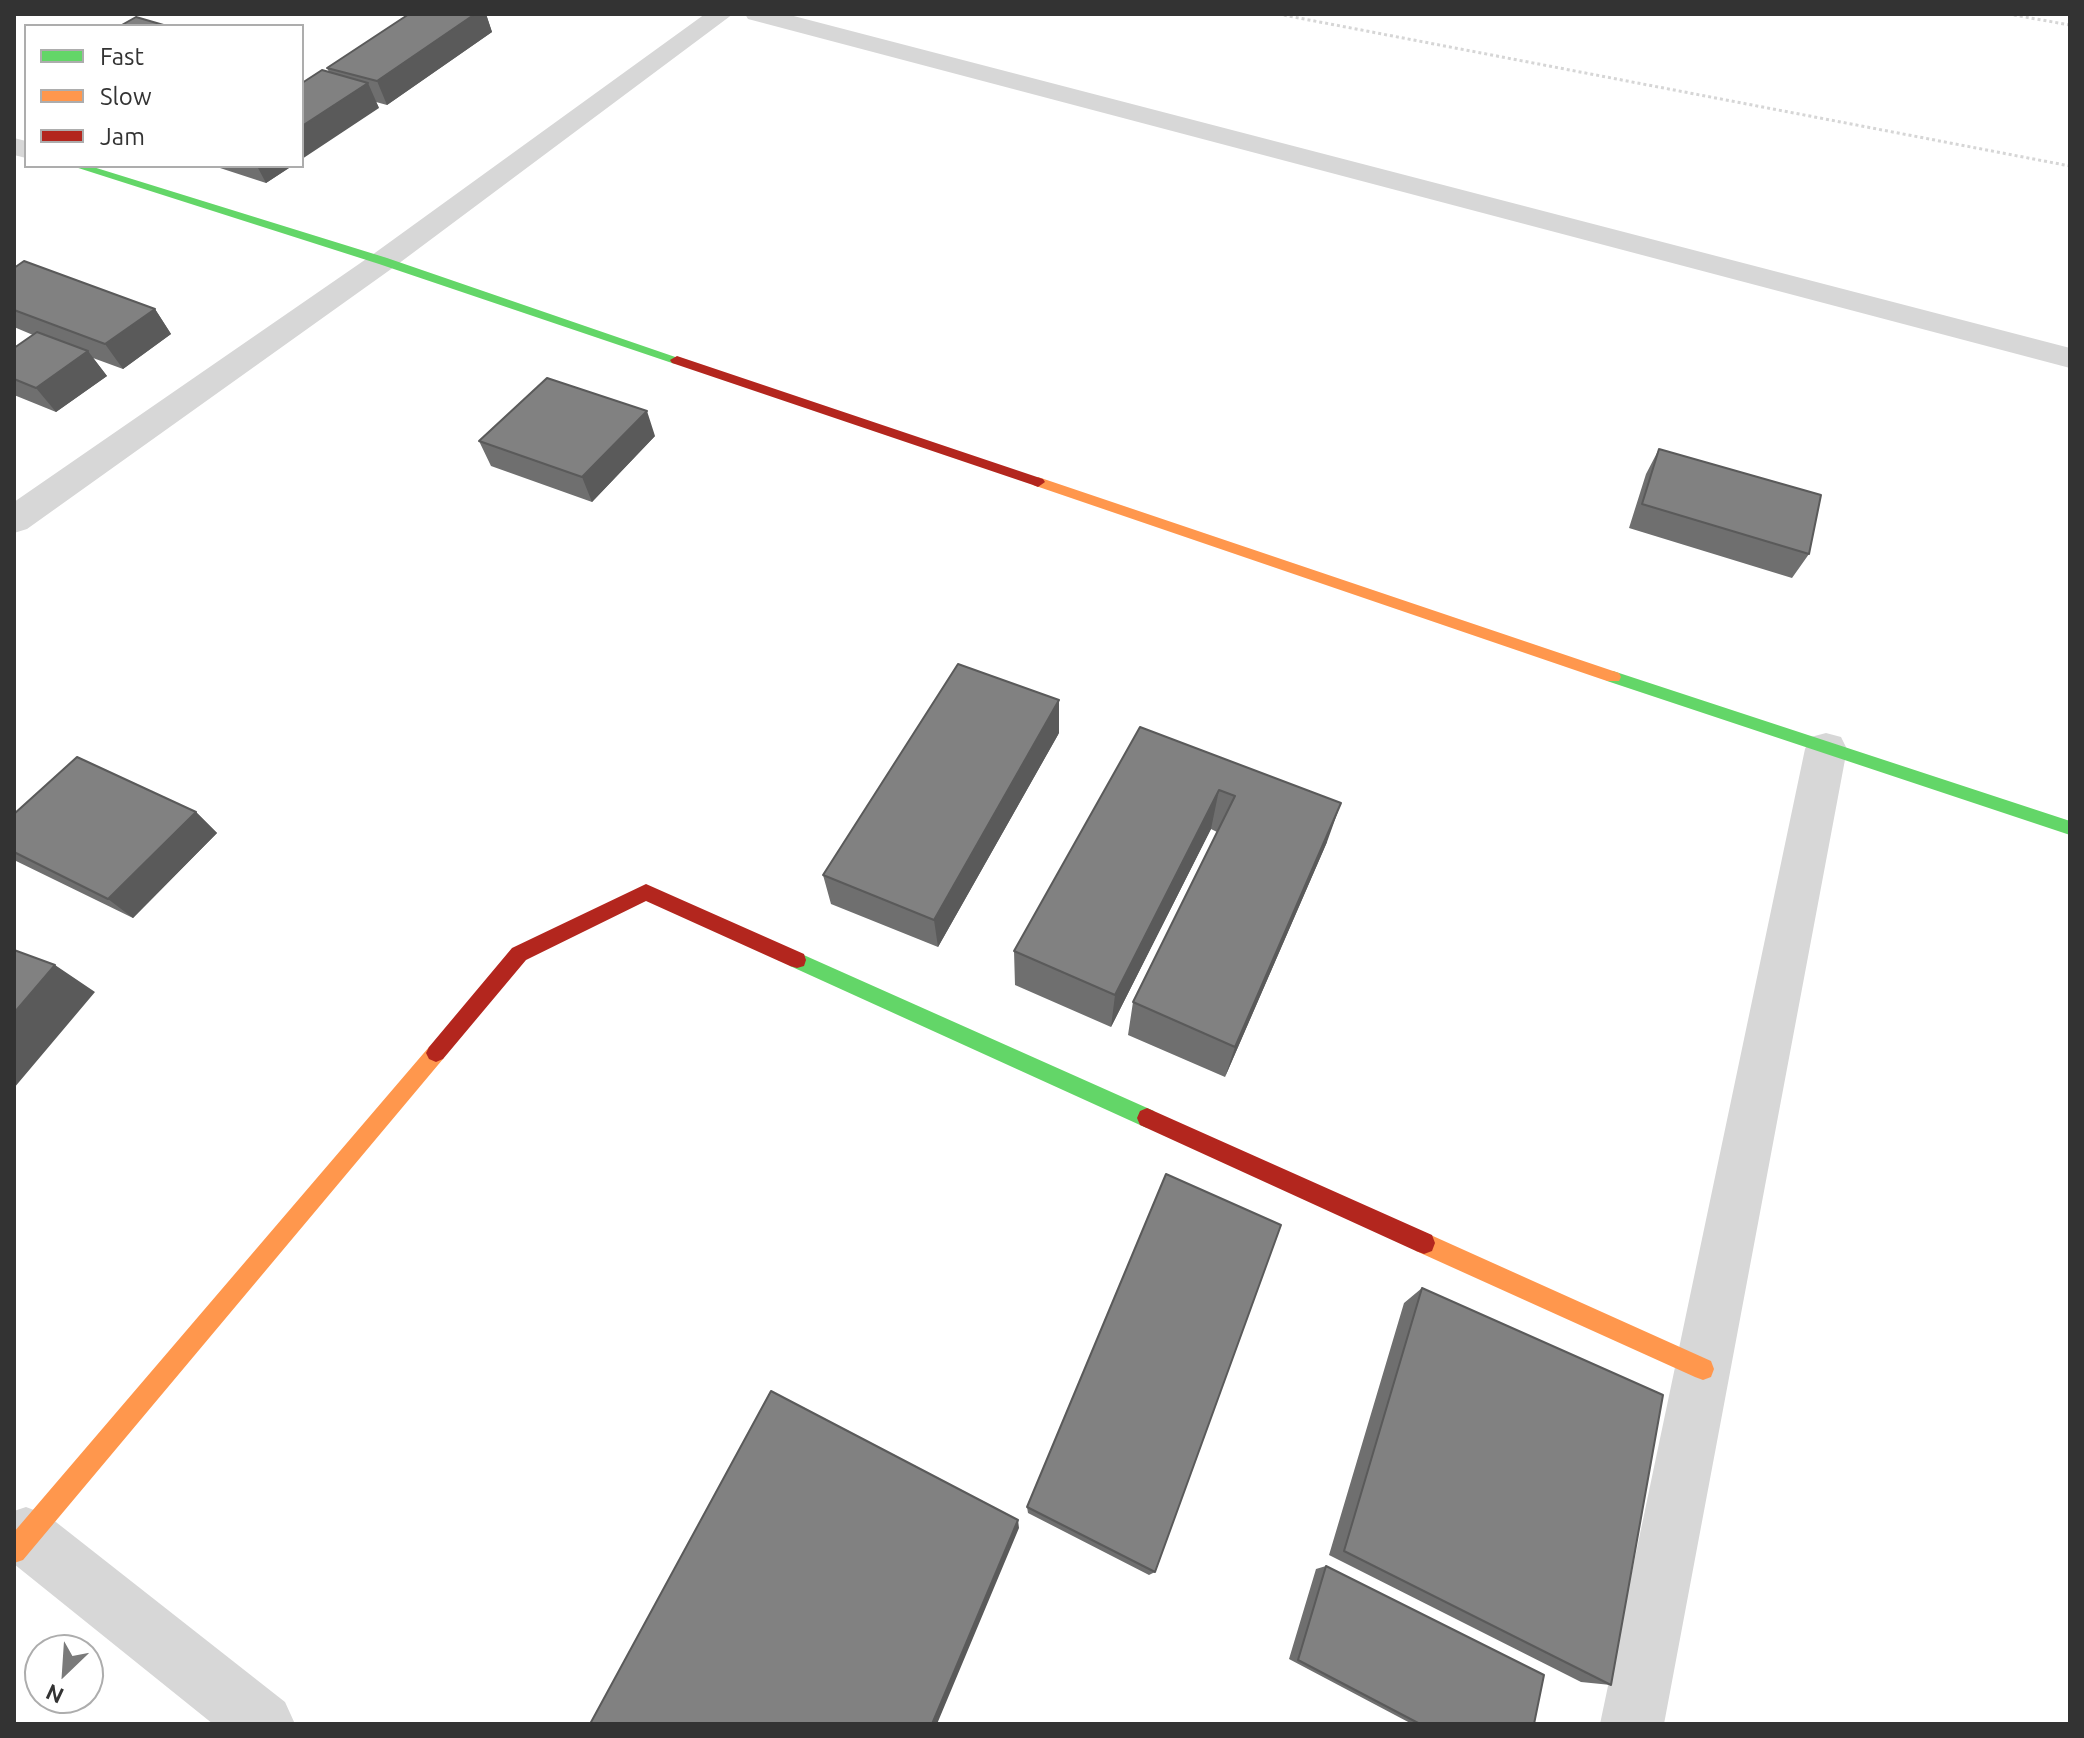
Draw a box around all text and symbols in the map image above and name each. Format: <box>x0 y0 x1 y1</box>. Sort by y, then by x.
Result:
legend <box>24 24 304 168</box>
text: Fast <box>100 43 144 70</box>
text: Slow <box>100 83 152 110</box>
text: Jam <box>100 123 145 150</box>
north arrow <box>24 1634 104 1714</box>
text: N <box>42 1680 67 1709</box>

